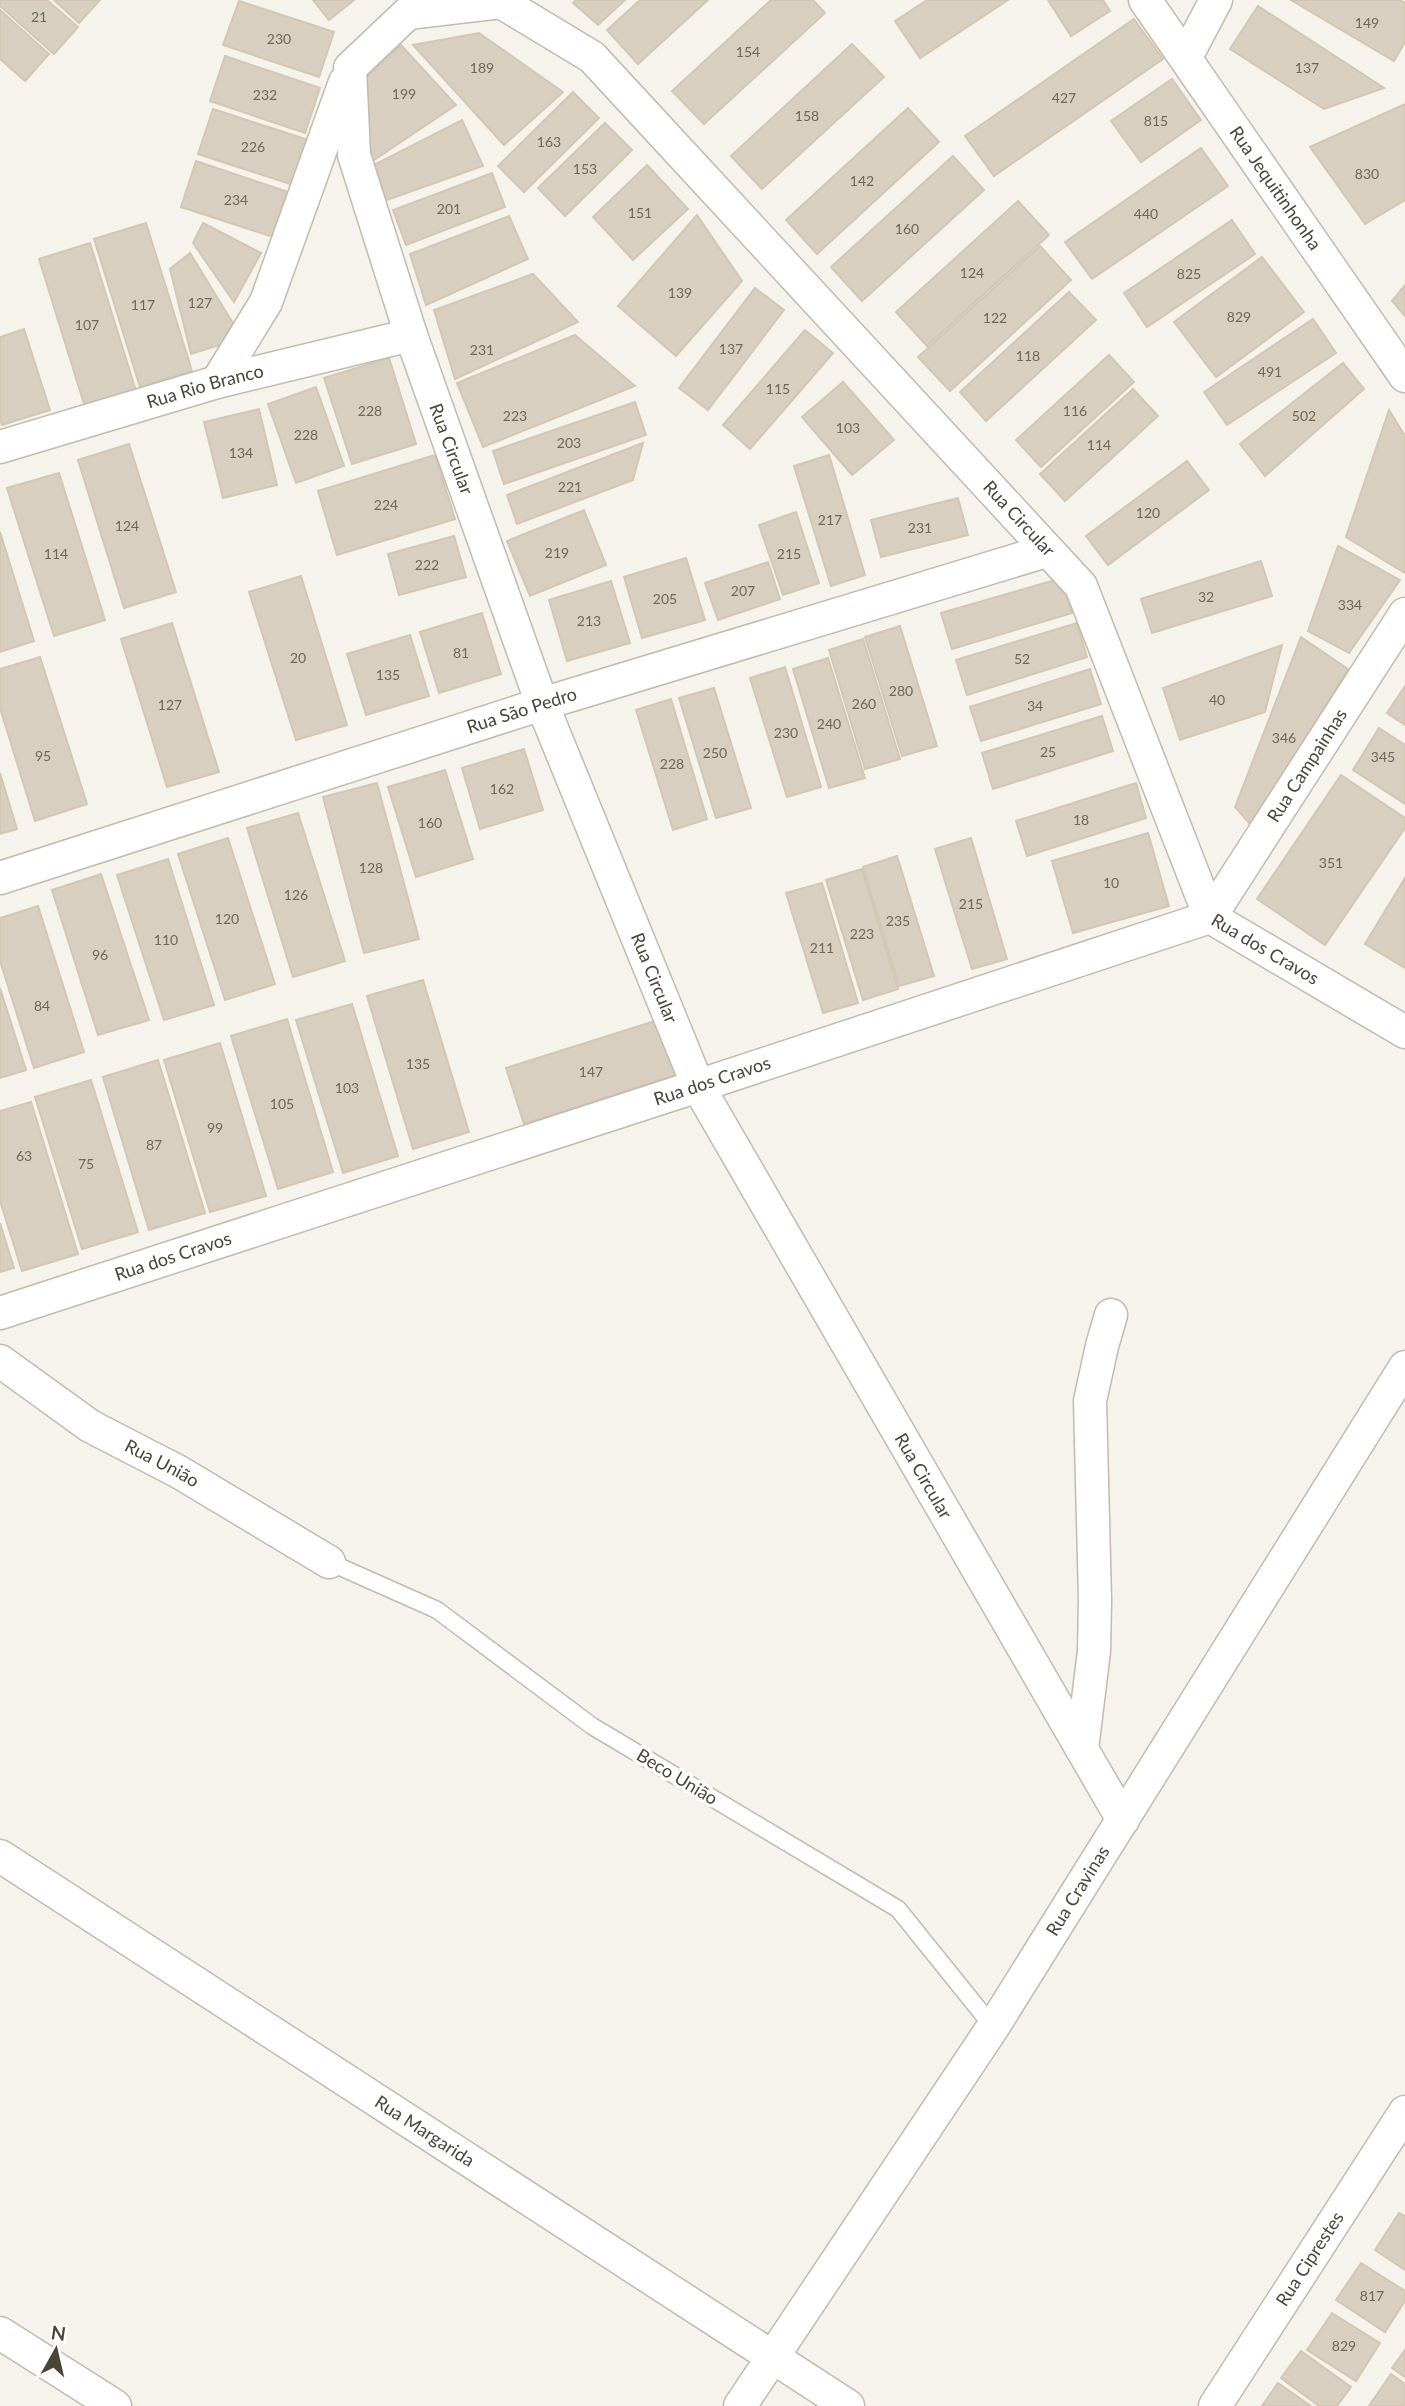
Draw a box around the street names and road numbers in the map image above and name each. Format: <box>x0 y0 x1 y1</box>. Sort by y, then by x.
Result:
street label: Rua Jequitinhonha <box>1226 122 1327 254</box>
street label: Rua Rio Branco <box>144 359 266 412</box>
street label: Rua Circular <box>425 400 479 498</box>
street label: Rua Circular <box>979 476 1060 561</box>
street label: Rua São Pedro <box>464 682 579 737</box>
street label: Rua Campainhas <box>1262 704 1351 826</box>
street label: Rua dos Cravos <box>1208 908 1324 989</box>
street label: Rua Circular <box>627 929 683 1026</box>
street label: Rua dos Cravos <box>651 1051 773 1110</box>
street label: Rua dos Cravos <box>112 1226 234 1285</box>
street label: Rua Circular <box>890 1429 957 1523</box>
street label: Rua União <box>121 1434 203 1492</box>
street label: Beco União <box>633 1743 722 1809</box>
street label: Rua Cravinas <box>1041 1841 1114 1940</box>
street label: Rua Margarida <box>371 2090 479 2171</box>
street label: Rua Ciprestes <box>1271 2207 1348 2310</box>

